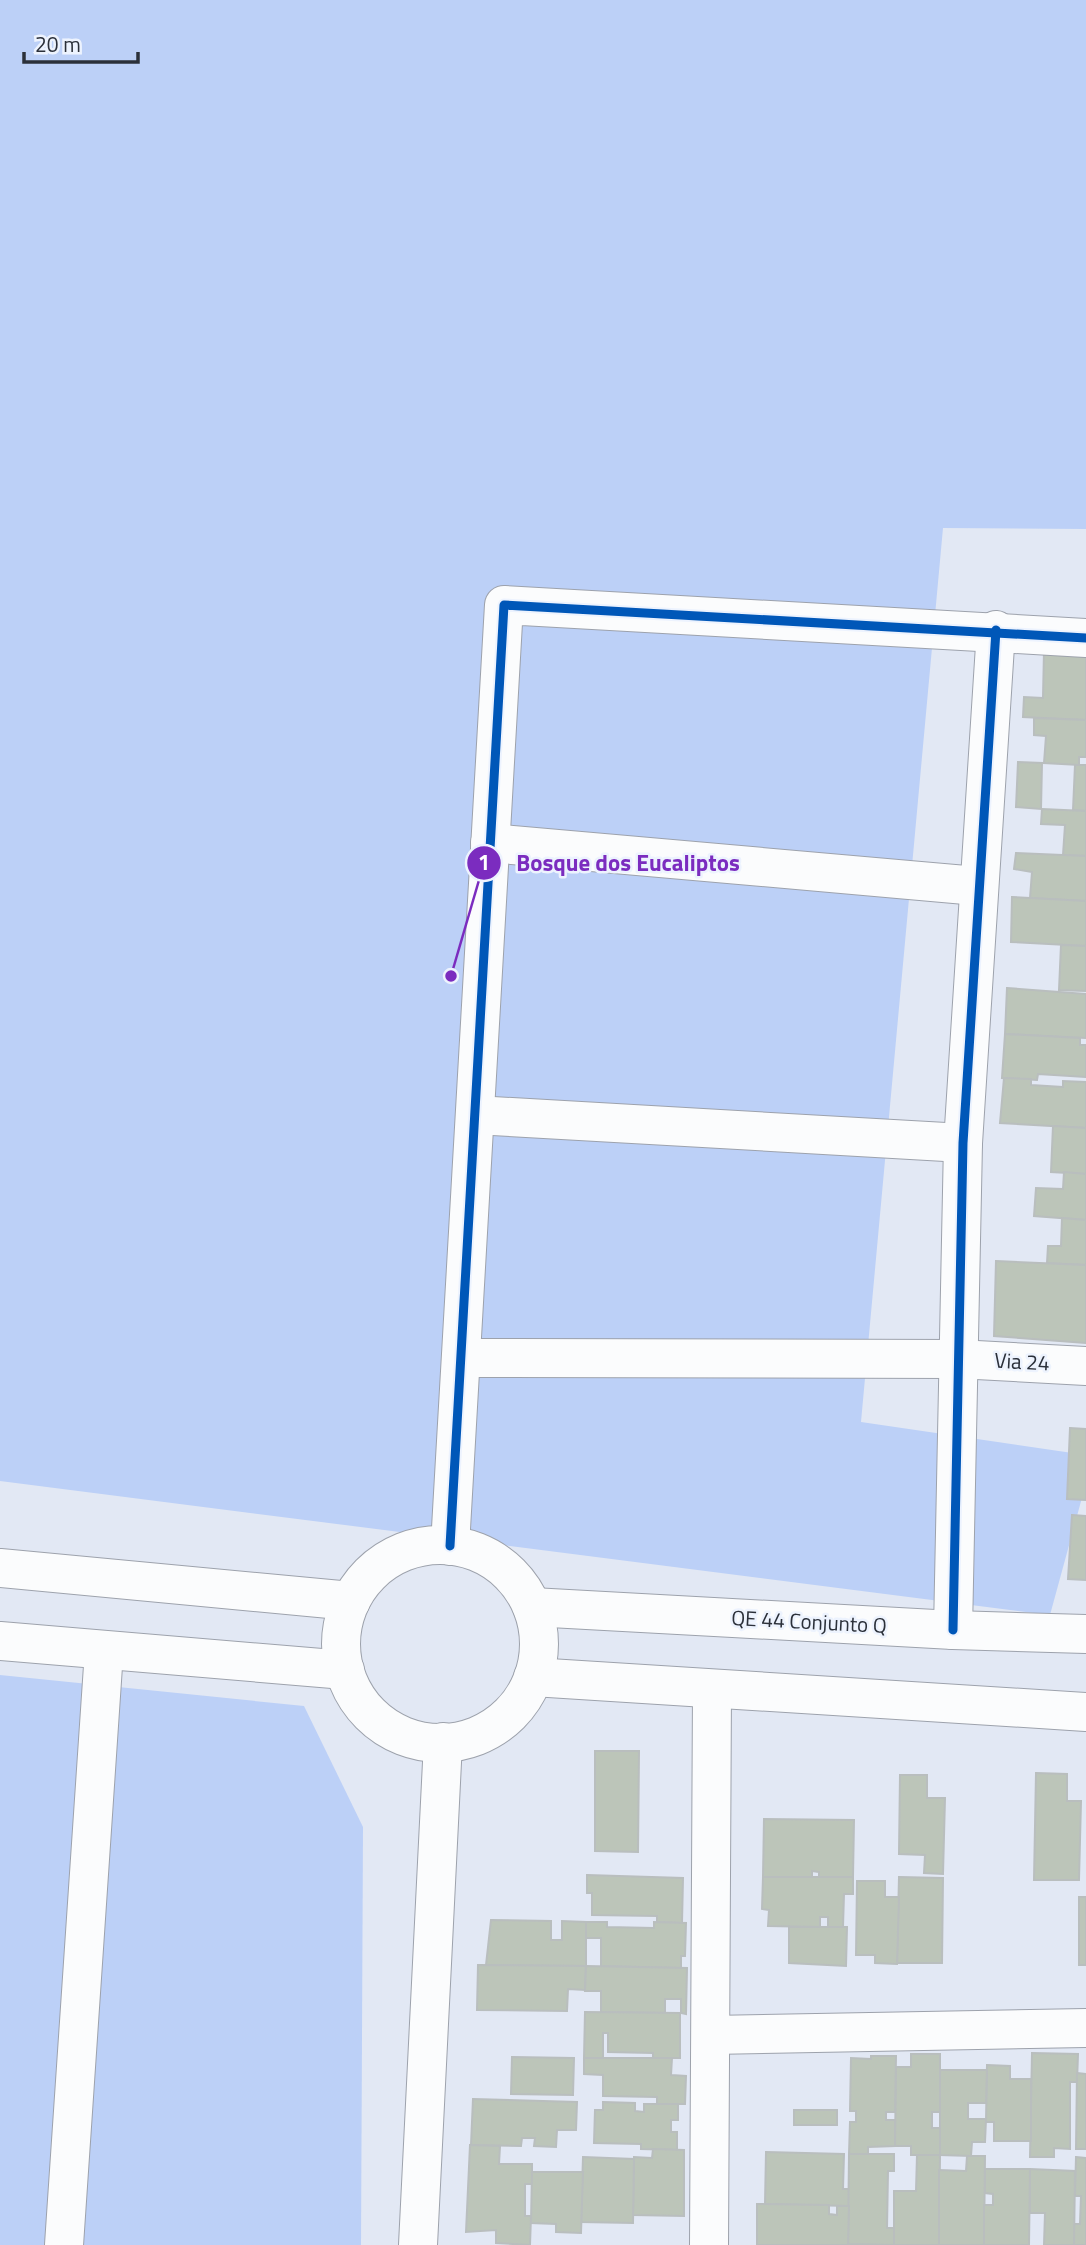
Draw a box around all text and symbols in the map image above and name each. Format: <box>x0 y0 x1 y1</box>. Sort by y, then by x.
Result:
scale bar <box>24 21 138 65</box>
text: 20 m <box>35 28 81 60</box>
callout: Bosque dos Eucaliptos <box>467 841 753 885</box>
text: Bosque dos Eucaliptos <box>516 845 740 880</box>
text: 1 <box>478 846 490 878</box>
street label: Via 24 <box>994 1344 1051 1378</box>
street label: QE 44 Conjunto Q <box>730 1601 888 1641</box>

